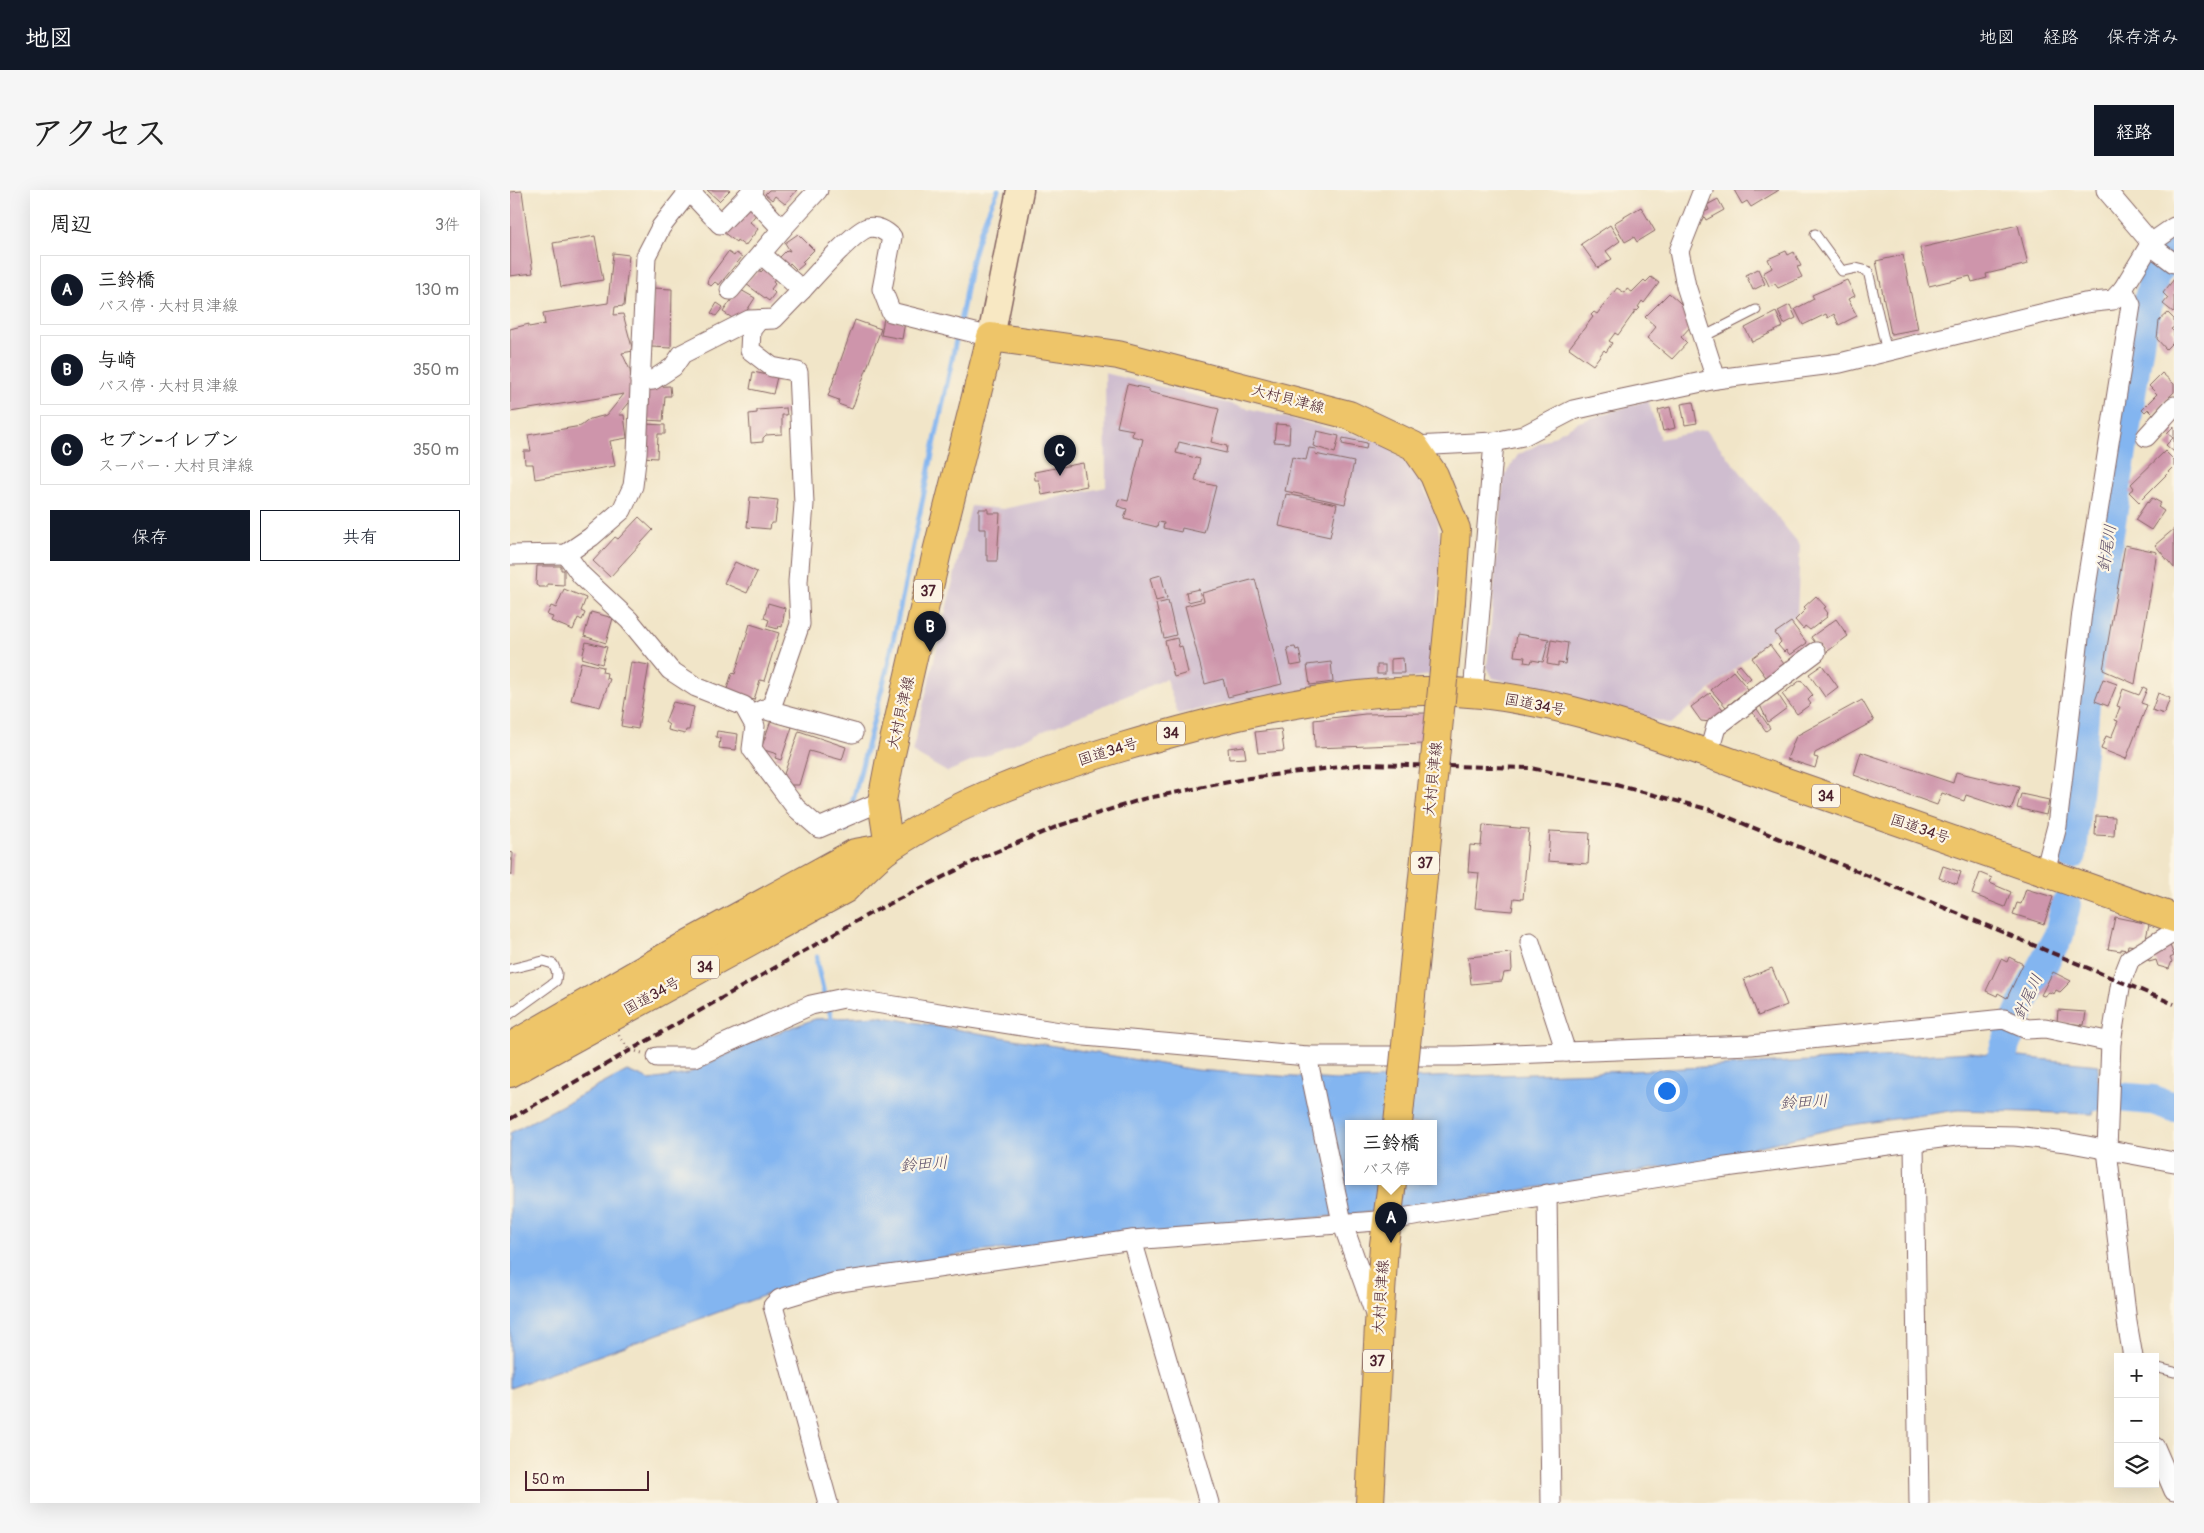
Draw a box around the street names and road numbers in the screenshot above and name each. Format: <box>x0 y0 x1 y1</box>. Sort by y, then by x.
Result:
street label: 大村貝津線 <box>1249 380 1327 418</box>
road number: 37 <box>914 580 942 602</box>
street label: 大村貝津線 <box>883 674 919 752</box>
street label: 国道34号 <box>1503 690 1567 720</box>
road number: 34 <box>1157 722 1185 744</box>
street label: 国道34号 <box>1076 734 1140 770</box>
street label: 大村貝津線 <box>1420 741 1446 817</box>
road number: 34 <box>1812 784 1840 808</box>
street label: 国道34号 <box>1888 810 1952 848</box>
road number: 37 <box>1411 851 1439 874</box>
road number: 34 <box>691 956 719 979</box>
street label: 国道34号 <box>620 973 684 1019</box>
street label: 大村貝津線 <box>1369 1259 1393 1335</box>
road number: 37 <box>1363 1350 1391 1372</box>

